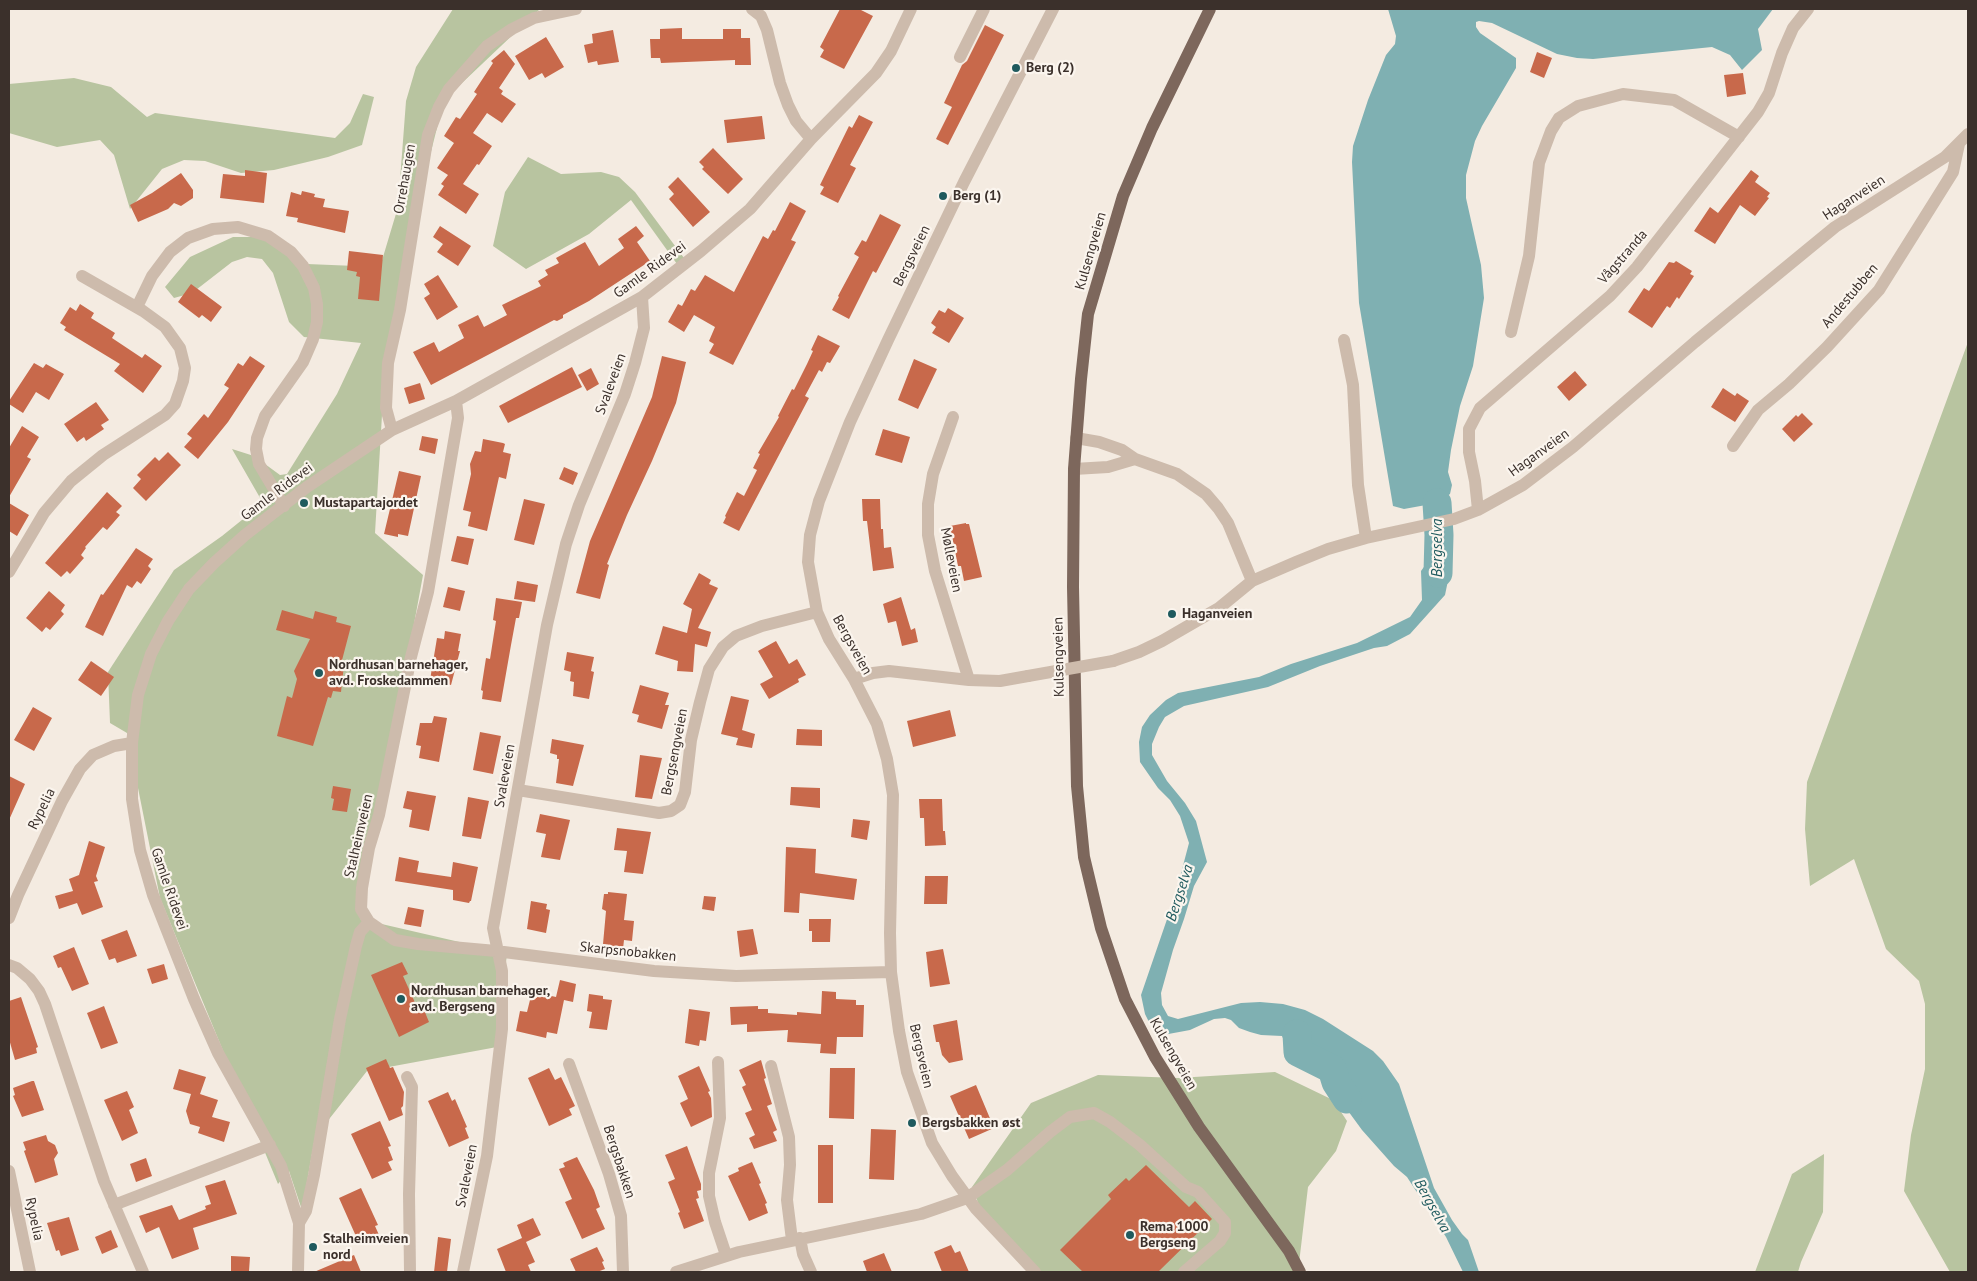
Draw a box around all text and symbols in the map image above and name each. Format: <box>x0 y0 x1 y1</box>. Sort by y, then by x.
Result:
place label: Berg (2) <box>1026 60 1074 76</box>
marker: Berg (2) <box>1010 62 1022 74</box>
street label: Orrehaugen <box>391 143 419 215</box>
street label: Haganveien <box>1820 172 1888 224</box>
place label: Berg (1) <box>953 188 1001 204</box>
marker: Berg (1) <box>937 190 949 202</box>
street label: Kulsengveien <box>1072 210 1110 292</box>
street label: Bergsveien <box>890 223 934 289</box>
street label: Vågstranda <box>1595 226 1651 288</box>
street label: Gamle Ridevei <box>610 238 690 302</box>
street label: Andestubben <box>1818 261 1882 331</box>
street label: Svaleveien <box>592 351 630 417</box>
street label: Haganveien <box>1505 425 1573 481</box>
street label: Gamle Ridevei <box>238 460 316 524</box>
place label: Mustapartajordet <box>314 495 418 511</box>
marker: Mustapartajordet <box>298 497 310 509</box>
water label: Bergselva <box>1429 519 1447 577</box>
street label: Mølleveien <box>936 526 966 594</box>
place label: Haganveien <box>1182 606 1252 622</box>
marker: Haganveien <box>1166 608 1178 620</box>
street label: Bergsveien <box>829 612 875 678</box>
street label: Kulsengveien <box>1050 617 1068 697</box>
place label: Nordhusan barnehager, avd. Froskedammen <box>329 657 468 690</box>
marker: Nordhusan barnehager, avd. Froskedammen <box>313 667 325 679</box>
street label: Bergsengveien <box>658 707 692 797</box>
street label: Svaleveien <box>491 743 519 809</box>
street label: Rypelia <box>25 786 59 832</box>
street label: Stalheimveien <box>341 793 377 879</box>
street label: Gamle Ridevei <box>147 846 191 932</box>
water label: Bergselva <box>1162 862 1198 924</box>
street label: Skarpsnobakken <box>579 939 677 965</box>
place label: Nordhusan barnehager, avd. Bergseng <box>411 983 550 1016</box>
marker: Nordhusan barnehager, avd. Bergseng <box>395 993 407 1005</box>
street label: Kulsengveien <box>1146 1015 1200 1093</box>
street label: Bergsveien <box>905 1022 937 1090</box>
place label: Bergsbakken øst <box>922 1115 1020 1131</box>
marker: Bergsbakken øst <box>906 1117 918 1129</box>
street label: Bergsbakken <box>599 1123 639 1201</box>
street label: Svaleveien <box>453 1143 481 1209</box>
water label: Bergselva <box>1410 1176 1454 1236</box>
street label: Rypelia <box>21 1196 47 1242</box>
place label: Rema 1000 Bergseng <box>1140 1219 1208 1252</box>
marker: Rema 1000 Bergseng <box>1124 1229 1136 1241</box>
place label: Stalheimveien nord <box>323 1231 408 1264</box>
marker: Stalheimveien nord <box>307 1241 319 1253</box>

